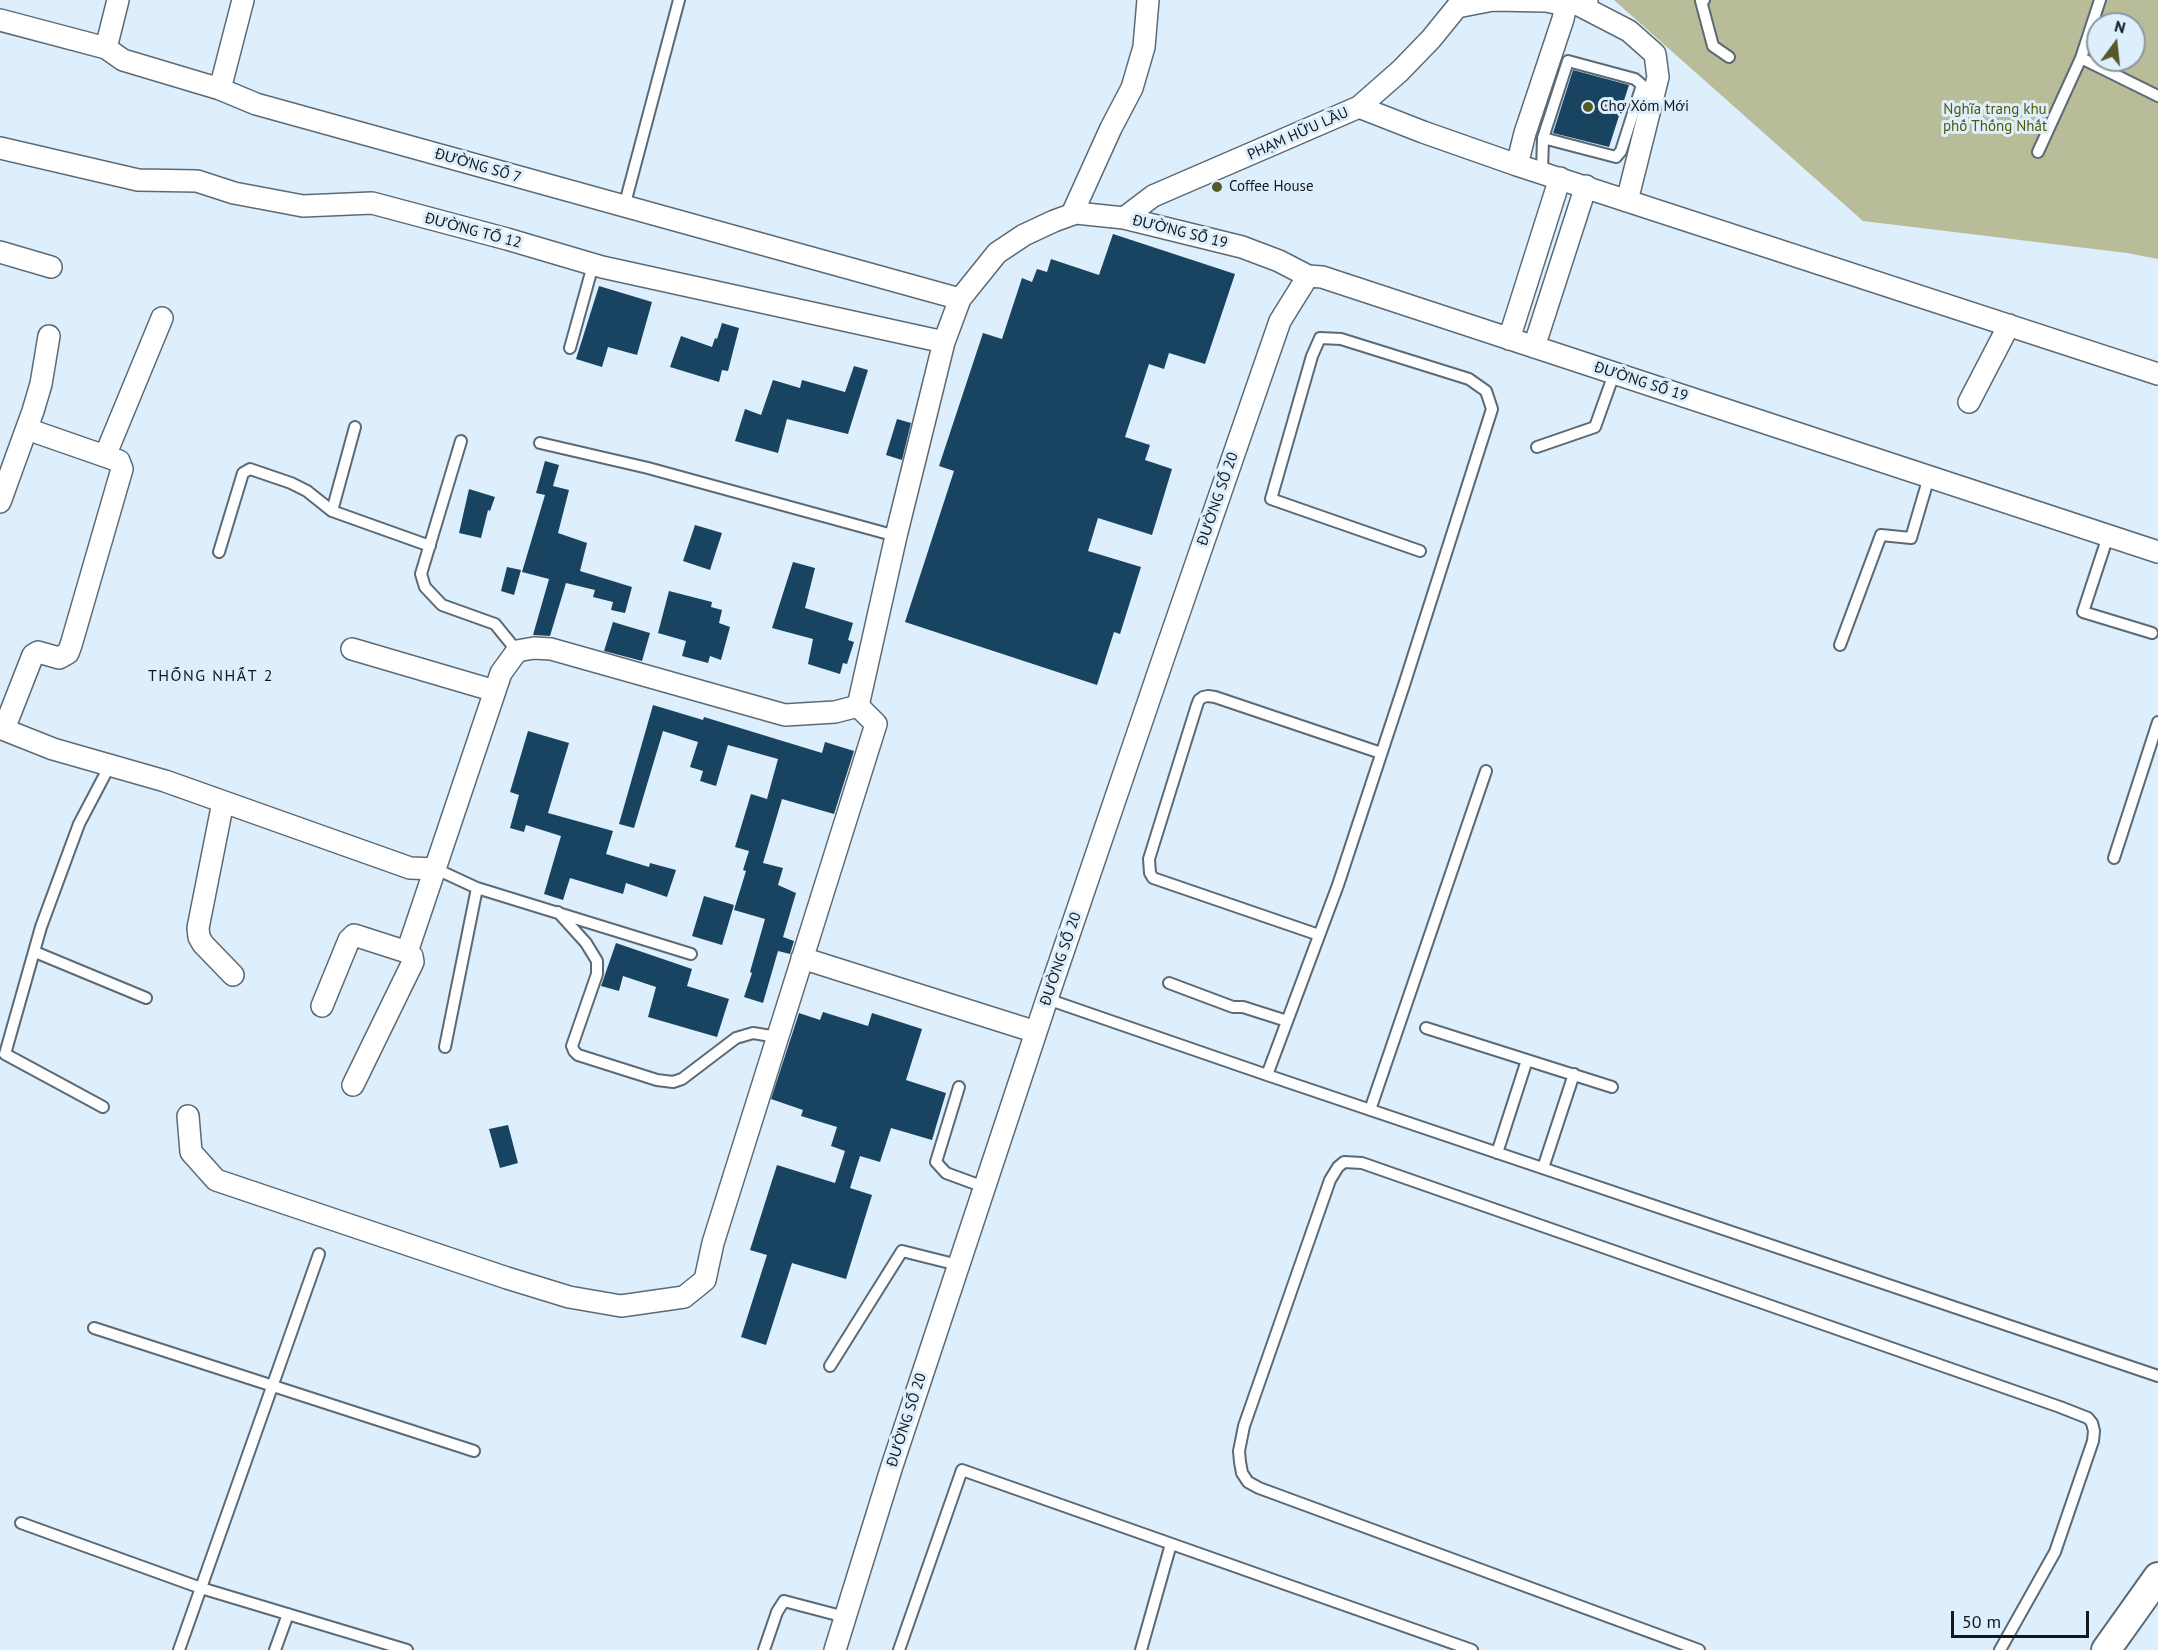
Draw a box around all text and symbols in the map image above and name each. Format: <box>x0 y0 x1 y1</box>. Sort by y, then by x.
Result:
north arrow <box>2086 12 2146 72</box>
text: N <box>2112 16 2128 38</box>
place label: Chợ Xóm Mới <box>1600 98 1689 116</box>
marker: Chợ Xóm Mới <box>1581 100 1595 114</box>
park label: Nghĩa trang khu phố Thống Nhất <box>1943 101 2047 136</box>
street label: PHẠM HỮU LẦU <box>1245 104 1351 164</box>
street label: ĐƯỜNG SỐ 7 <box>433 145 523 187</box>
place label: Coffee House <box>1229 178 1314 196</box>
marker: Coffee House <box>1210 180 1224 194</box>
street label: ĐƯỜNG TỔ 12 <box>423 209 523 253</box>
street label: ĐƯỜNG SỐ 19 <box>1131 211 1229 253</box>
street label: ĐƯỜNG SỐ 19 <box>1592 358 1690 406</box>
street label: ĐƯỜNG SỐ 20 <box>1194 450 1242 548</box>
district label: THỐNG NHẤT 2 <box>148 666 274 686</box>
street label: ĐƯỜNG SỐ 20 <box>1037 910 1085 1008</box>
street label: ĐƯỜNG SỐ 20 <box>883 1371 931 1469</box>
scale bar <box>1954 1599 2092 1637</box>
text: 50 m <box>1962 1610 2001 1633</box>

